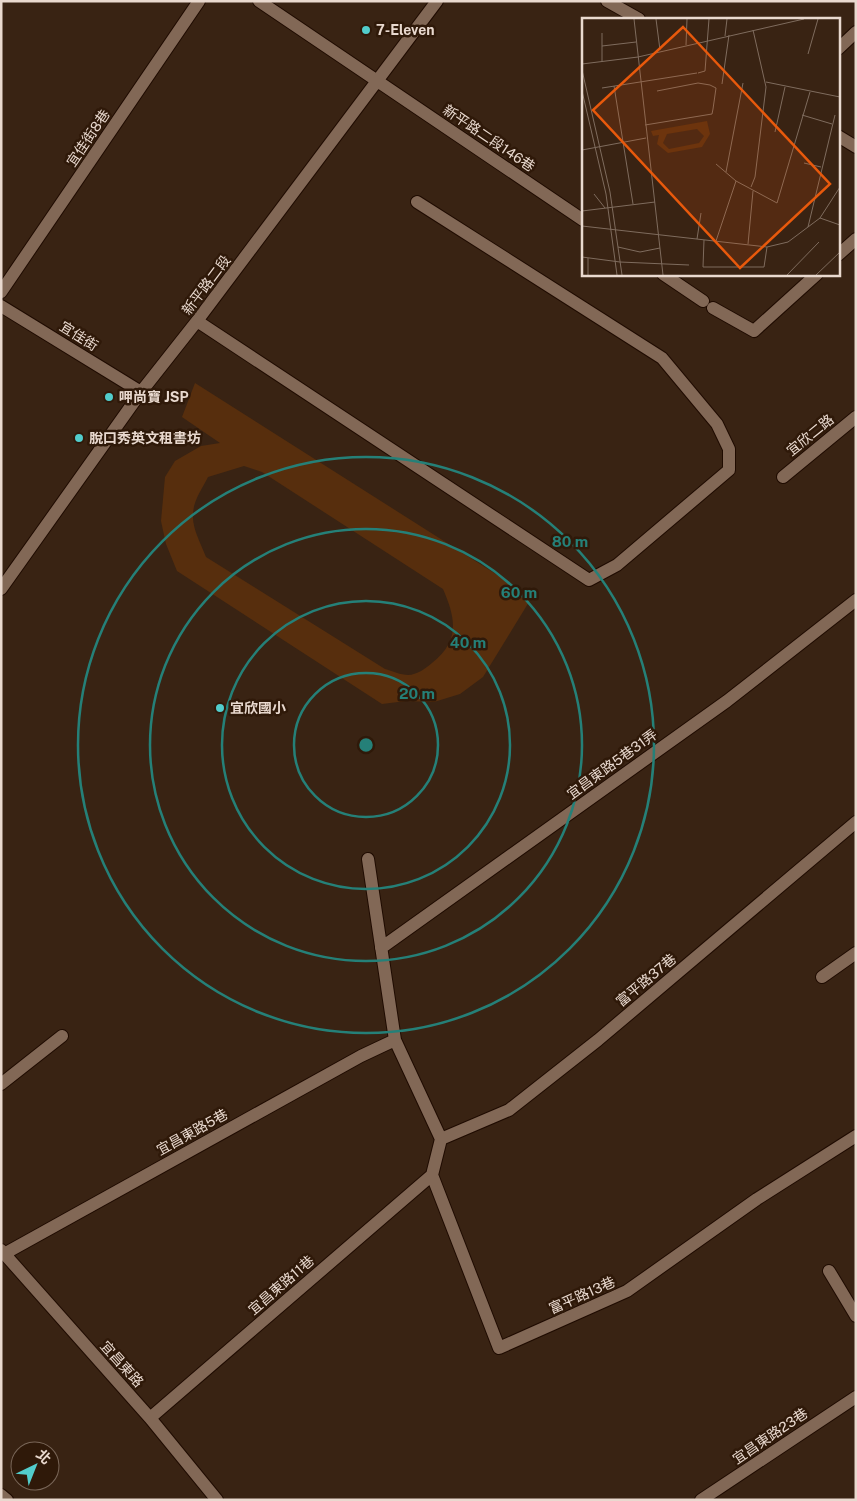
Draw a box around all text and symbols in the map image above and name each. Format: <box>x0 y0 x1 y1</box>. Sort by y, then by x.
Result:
inset map <box>582 18 840 275</box>
place label: 7-Eleven <box>376 22 435 38</box>
marker: 7-Eleven <box>360 24 372 36</box>
street label: 新平路二段146巷 <box>440 101 538 175</box>
street label: 宜佳街8巷 <box>63 107 113 169</box>
street label: 新平路二段 <box>179 252 233 318</box>
street label: 宜佳街 <box>57 318 101 354</box>
place label: 呷尚寶 JSP <box>119 389 189 405</box>
marker: 呷尚寶 JSP <box>103 391 115 403</box>
street label: 宜欣二路 <box>783 411 837 459</box>
place label: 脫口秀英文租書坊 <box>89 430 201 446</box>
marker: 脫口秀英文租書坊 <box>73 432 85 444</box>
text: 80 m <box>552 533 588 550</box>
text: 60 m <box>501 584 537 601</box>
text: 40 m <box>450 634 486 651</box>
text: 20 m <box>399 685 435 702</box>
place label: 宜欣國小 <box>230 700 286 716</box>
marker: 宜欣國小 <box>214 702 226 714</box>
street label: 宜昌東路5巷31弄 <box>564 726 660 802</box>
centre of rings <box>357 736 375 754</box>
street label: 富平路37巷 <box>613 950 679 1010</box>
street label: 宜昌東路5巷 <box>154 1106 230 1158</box>
street label: 宜昌東路11巷 <box>245 1252 317 1318</box>
street label: 富平路13巷 <box>547 1273 617 1317</box>
street label: 宜昌東路 <box>97 1338 147 1390</box>
street label: 宜昌東路23巷 <box>729 1405 811 1467</box>
north arrow <box>10 1441 60 1491</box>
text: 北 <box>33 1446 54 1467</box>

